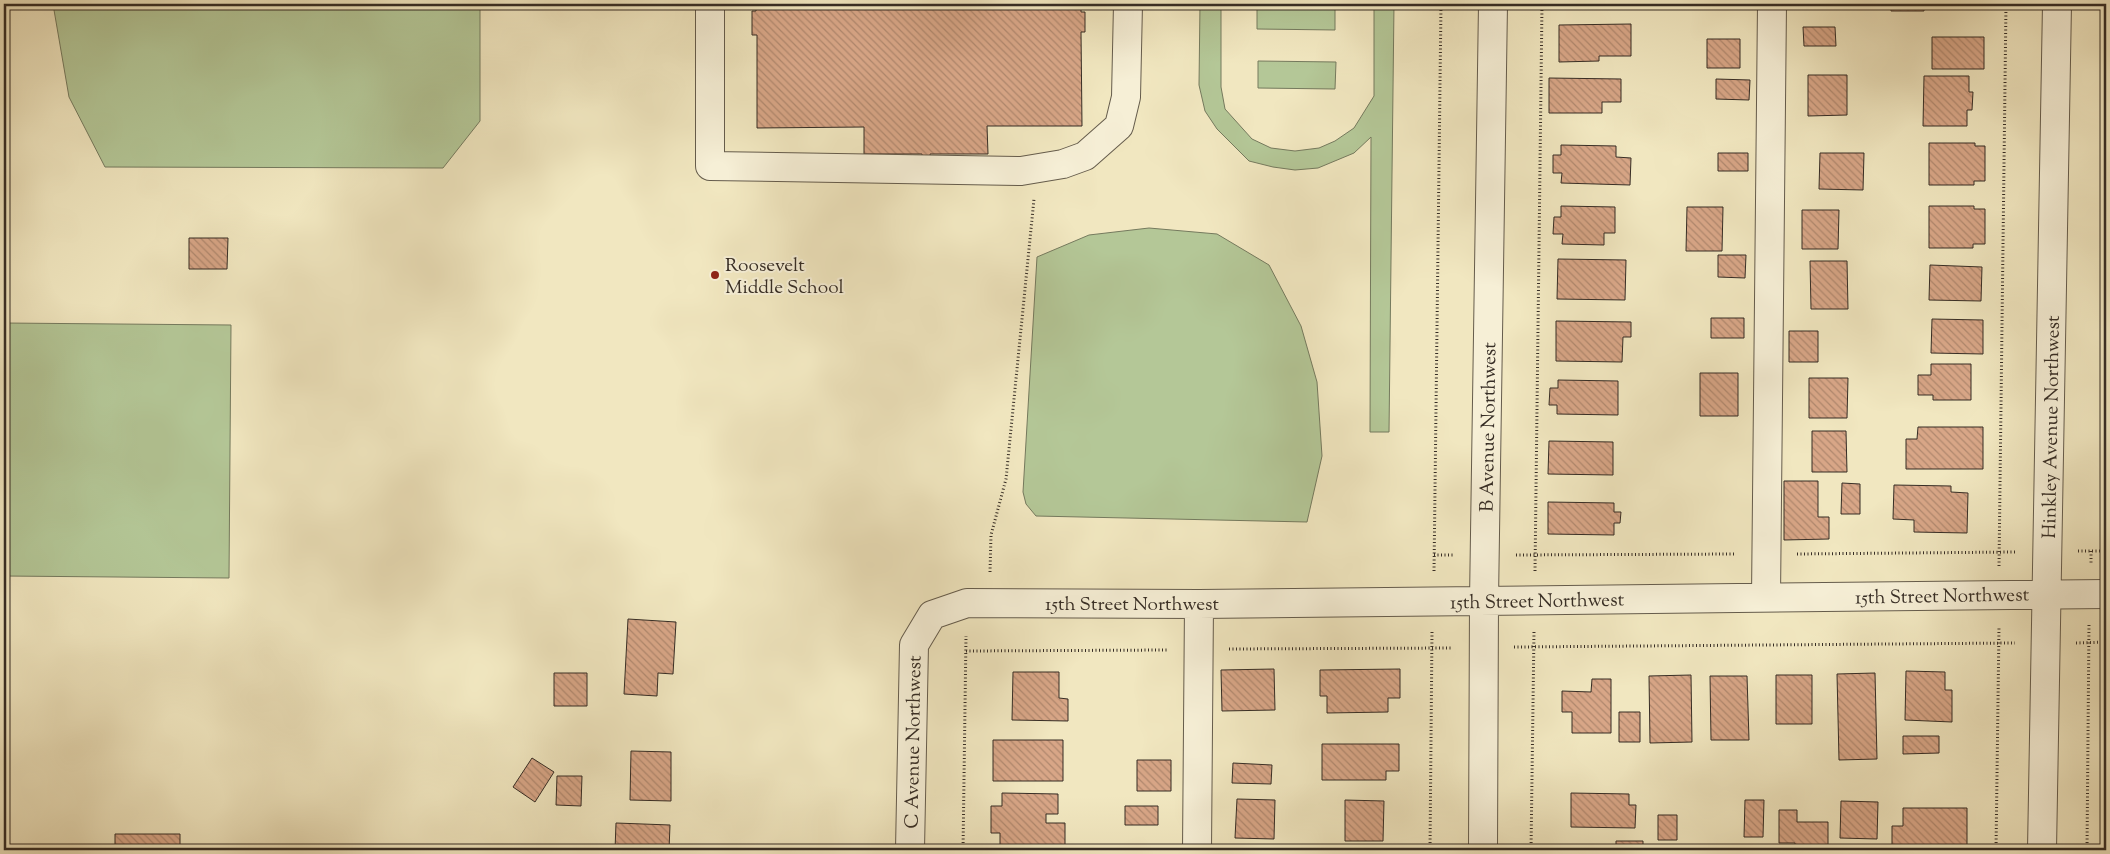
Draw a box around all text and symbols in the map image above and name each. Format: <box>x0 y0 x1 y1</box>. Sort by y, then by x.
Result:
place label: Roosevelt Middle School <box>725 253 844 302</box>
marker: Roosevelt Middle School <box>709 269 721 281</box>
street label: Hinkley Avenue Northwest <box>2037 315 2068 539</box>
street label: B Avenue Northwest <box>1475 341 1504 512</box>
street label: 15th Street Northwest <box>1855 582 2030 613</box>
street label: 15th Street Northwest <box>1450 587 1625 618</box>
street label: 15th Street Northwest <box>1045 592 1220 619</box>
street label: C Avenue Northwest <box>899 655 930 829</box>

